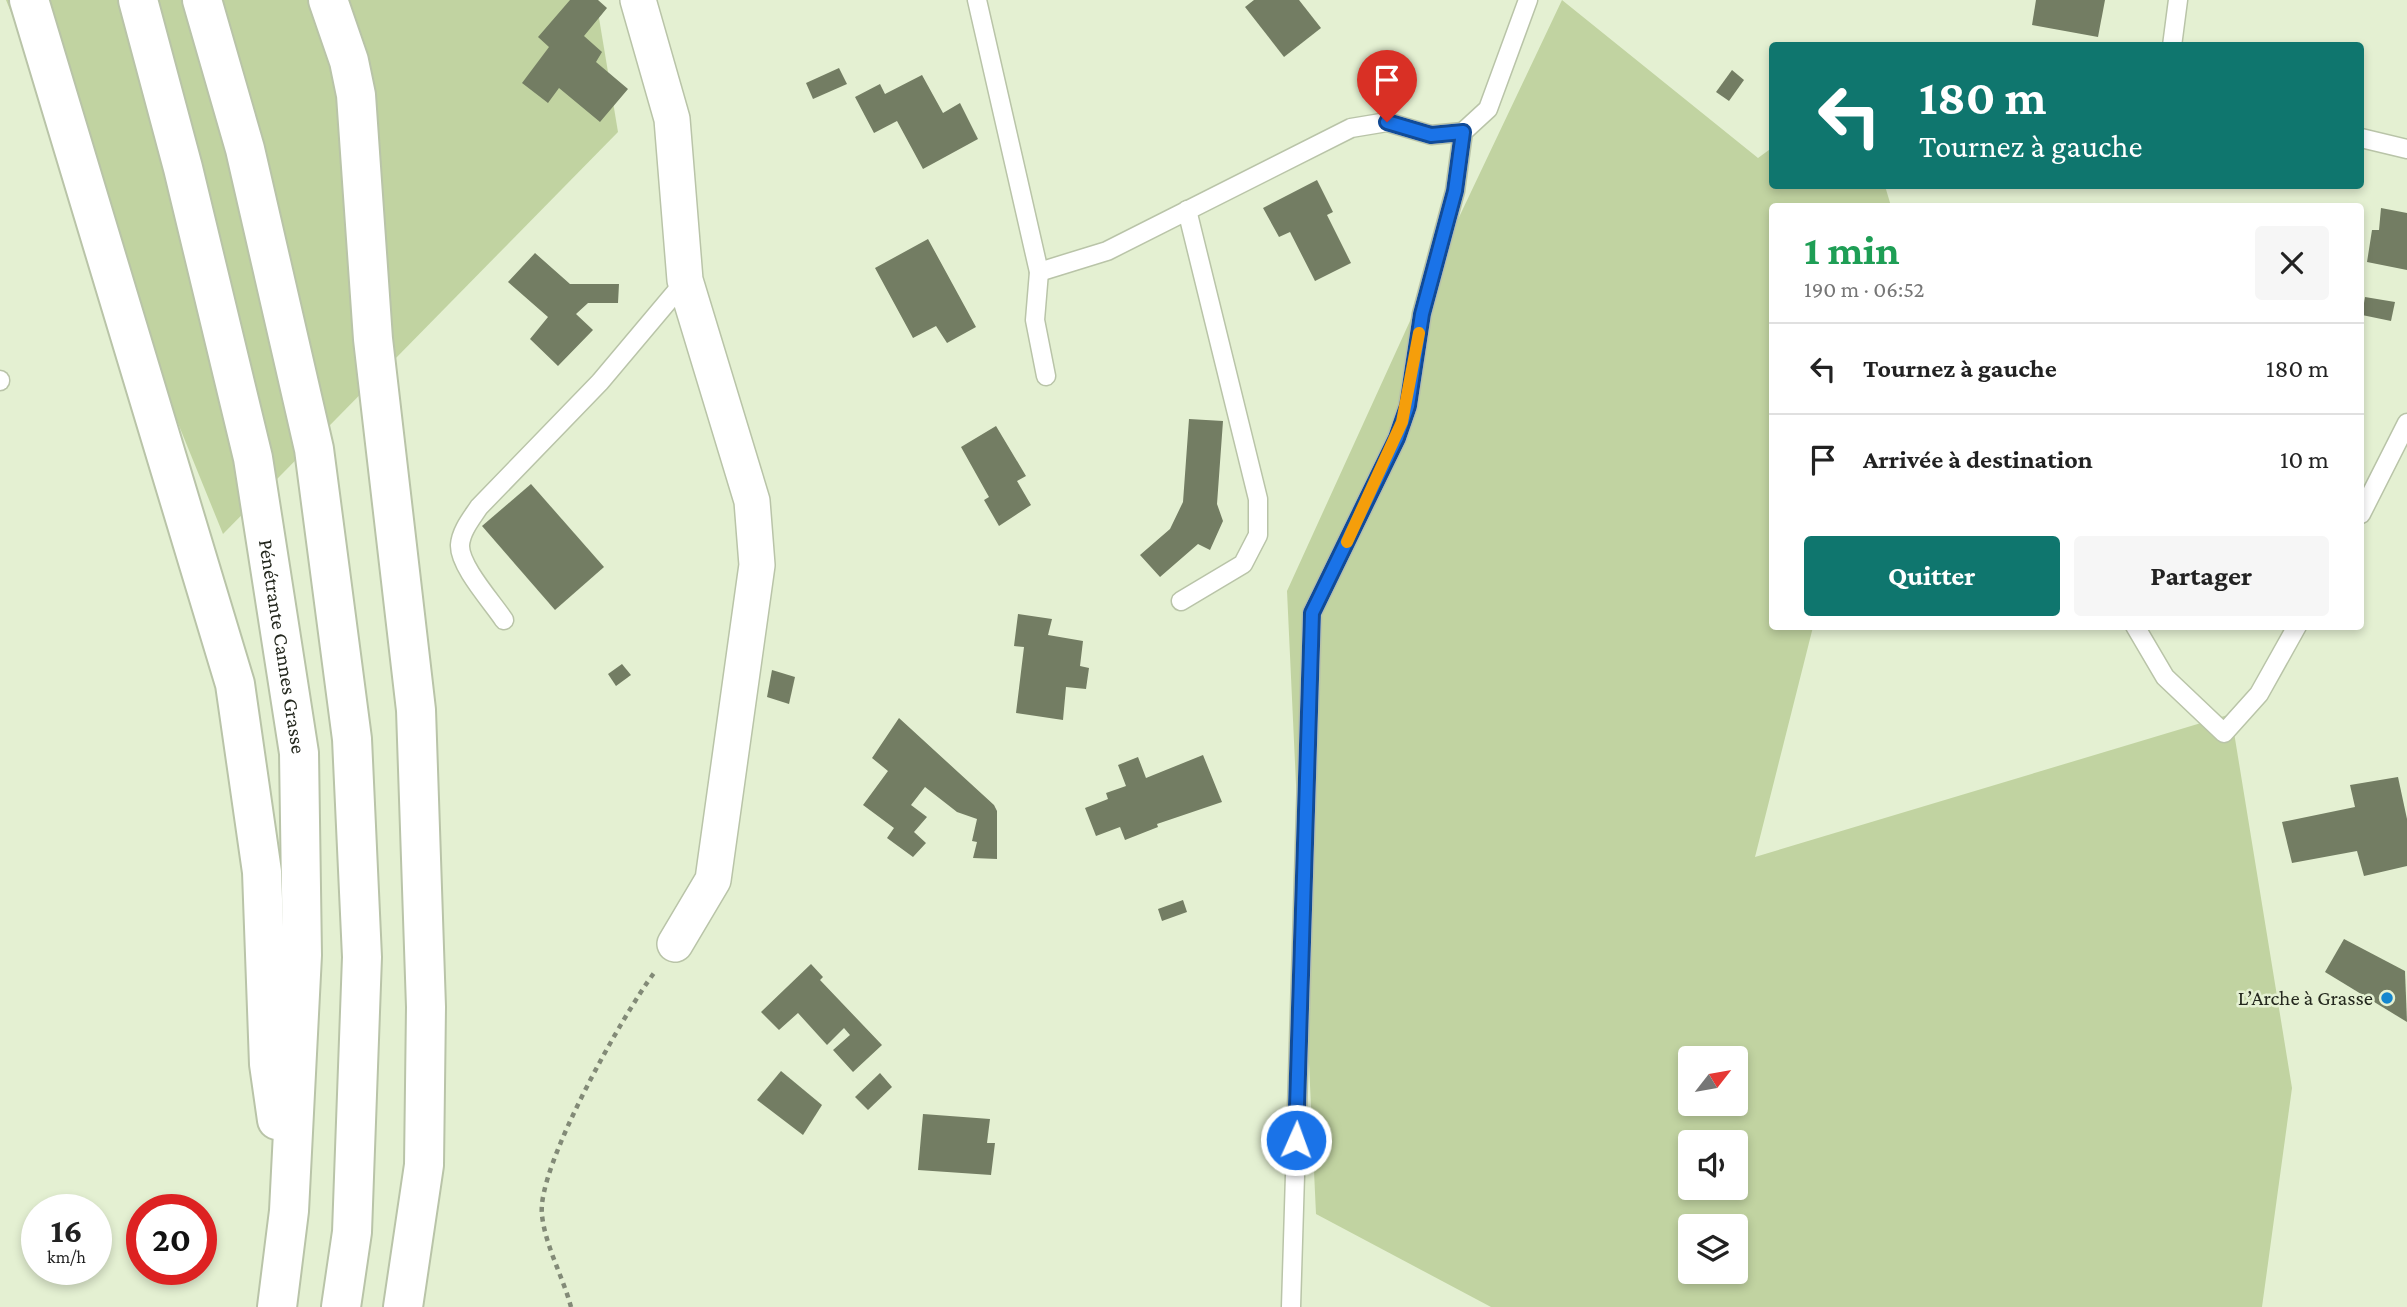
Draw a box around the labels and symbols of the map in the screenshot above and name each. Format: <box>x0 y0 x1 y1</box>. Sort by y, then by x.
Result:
pin <box>1357 50 1417 122</box>
street label: Pénétrante Cannes Grasse <box>254 538 311 755</box>
place label: L’Arche à Grasse <box>2238 986 2373 1010</box>
marker: L’Arche à Grasse <box>2379 990 2395 1006</box>
north arrow <box>1678 1046 1748 1116</box>
position arrow <box>1259 1103 1333 1177</box>
speed limit sign: 20 <box>126 1194 217 1285</box>

